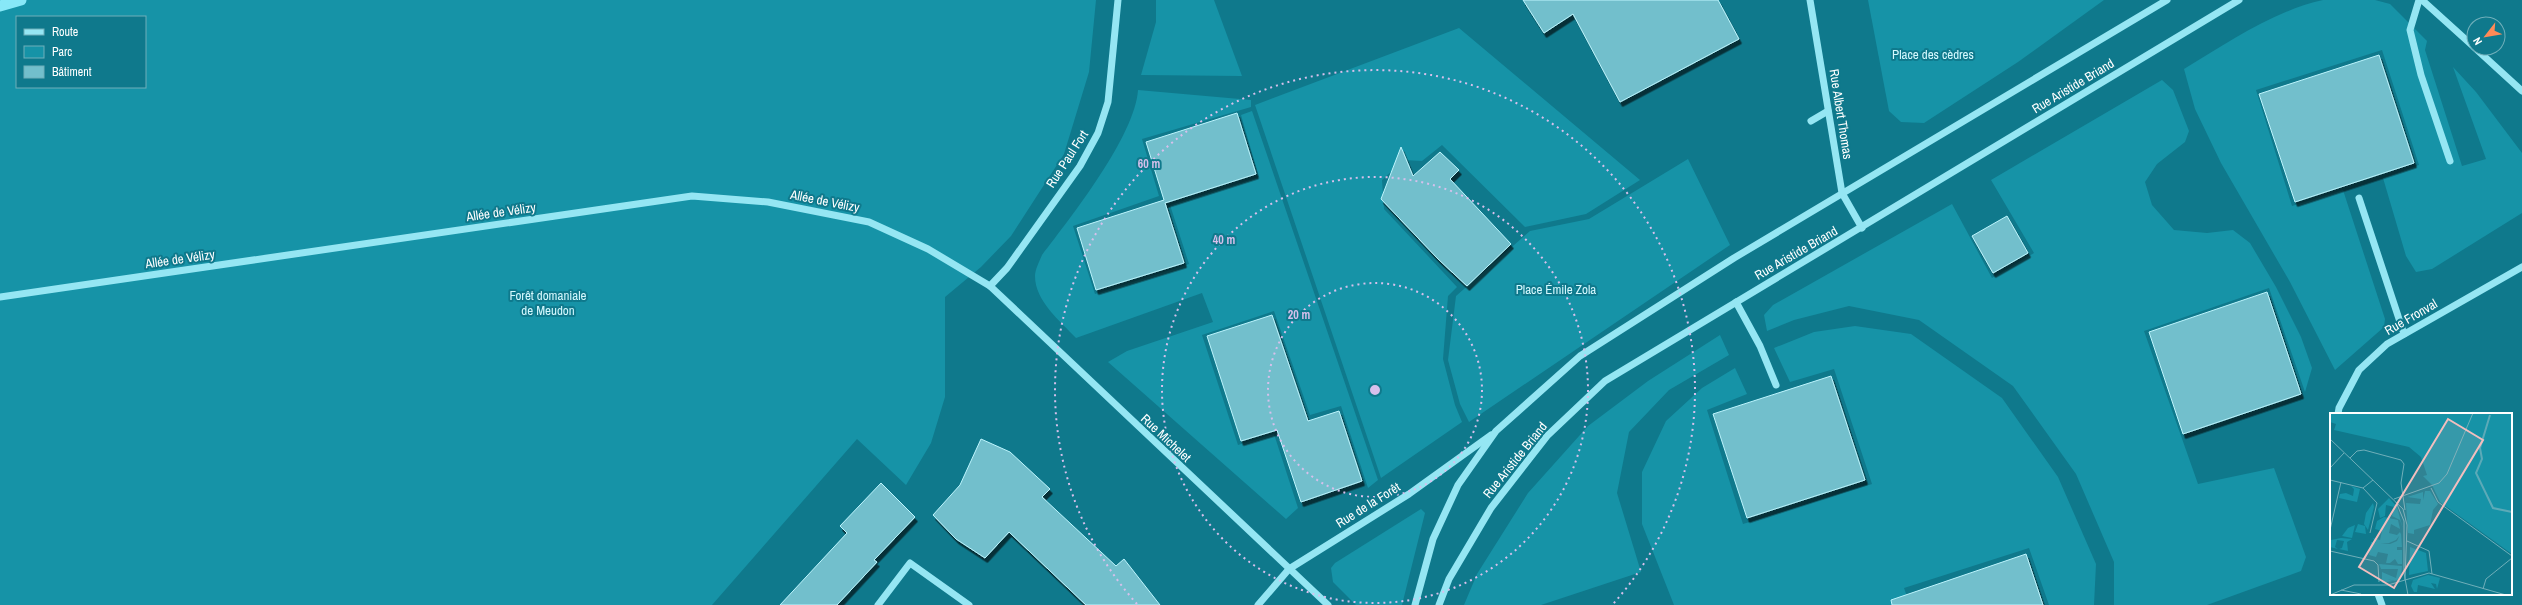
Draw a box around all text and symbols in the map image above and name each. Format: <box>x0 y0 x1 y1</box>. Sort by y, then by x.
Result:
legend <box>16 16 146 88</box>
north arrow <box>2466 16 2506 56</box>
text: Route <box>52 24 78 40</box>
text: N <box>2470 35 2485 48</box>
text: Parc <box>52 44 72 60</box>
park label: Place des cèdres <box>1892 46 1974 63</box>
street label: Rue Aristide Briand <box>2029 55 2117 117</box>
text: Bâtiment <box>52 64 92 80</box>
street label: Rue Albert Thomas <box>1825 68 1857 160</box>
street label: Rue Paul Fort <box>1042 127 1092 191</box>
text: 60 m <box>1138 156 1160 172</box>
street label: Allée de Vélizy <box>788 186 862 216</box>
street label: Allée de Vélizy <box>464 199 537 225</box>
street label: Rue Aristide Briand <box>1751 222 1841 284</box>
text: 40 m <box>1213 232 1235 248</box>
street label: Allée de Vélizy <box>143 246 216 272</box>
park label: Place Émile Zola <box>1516 281 1596 298</box>
park label: Forêt domaniale de Meudon <box>509 287 587 319</box>
street label: Rue Fronval <box>2382 295 2440 339</box>
text: 20 m <box>1288 307 1310 323</box>
centre of rings <box>1368 383 1382 397</box>
street label: Rue Michelet <box>1137 410 1195 466</box>
inset map <box>2330 413 2512 595</box>
street label: Rue Aristide Briand <box>1479 418 1551 502</box>
street label: Rue de la Forêt <box>1333 478 1403 532</box>

